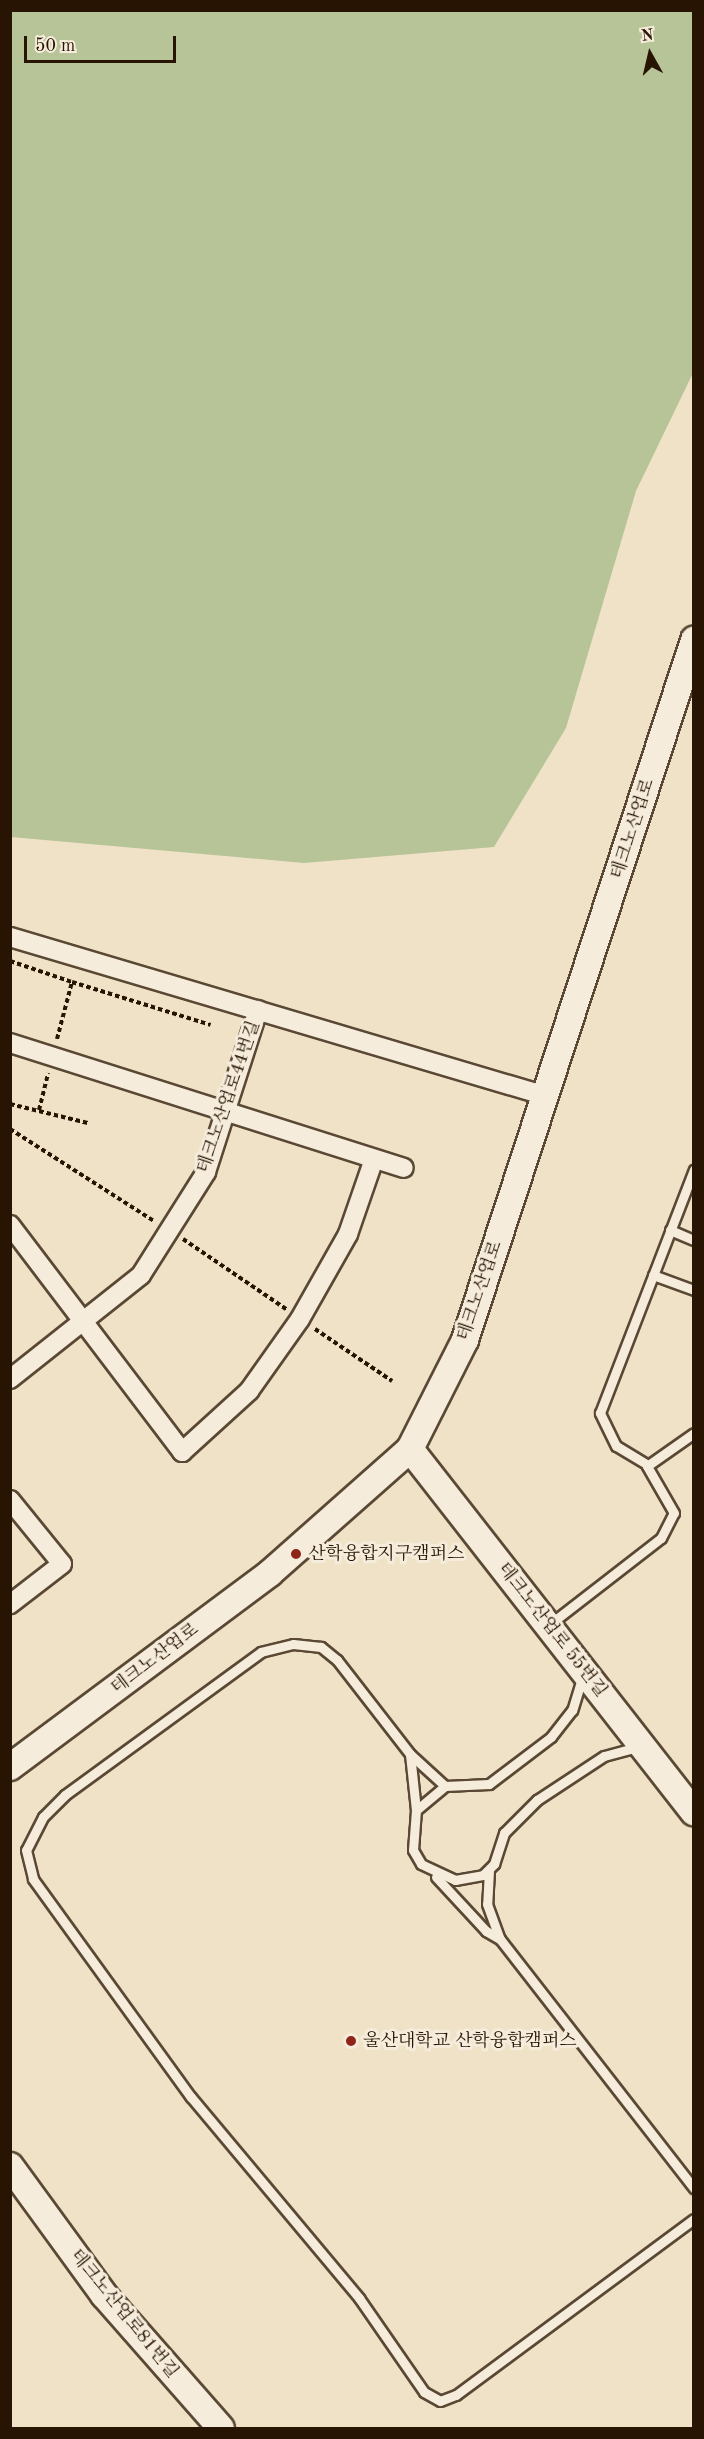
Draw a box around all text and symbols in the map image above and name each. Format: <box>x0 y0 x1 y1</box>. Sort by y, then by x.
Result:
scale bar <box>27 24 178 62</box>
north arrow <box>620 24 680 84</box>
text: N <box>640 27 655 45</box>
text: 50 m <box>35 37 75 55</box>
street label: 테크노산업로 <box>607 776 659 882</box>
street label: 테크노산업로44번길 <box>193 1018 265 1176</box>
street label: 테크노산업로 <box>453 1238 507 1344</box>
place label: 산학융합지구캠퍼스 <box>308 1543 464 1565</box>
marker: 산학융합지구캠퍼스 <box>289 1547 303 1561</box>
street label: 테크노산업로 55번길 <box>493 1558 611 1702</box>
street label: 테크노산업로 <box>107 1619 203 1699</box>
place label: 울산대학교 산학융합캠퍼스 <box>363 2030 577 2052</box>
marker: 울산대학교 산학융합캠퍼스 <box>344 2034 358 2048</box>
street label: 테크노산업로81번길 <box>65 2245 183 2383</box>

